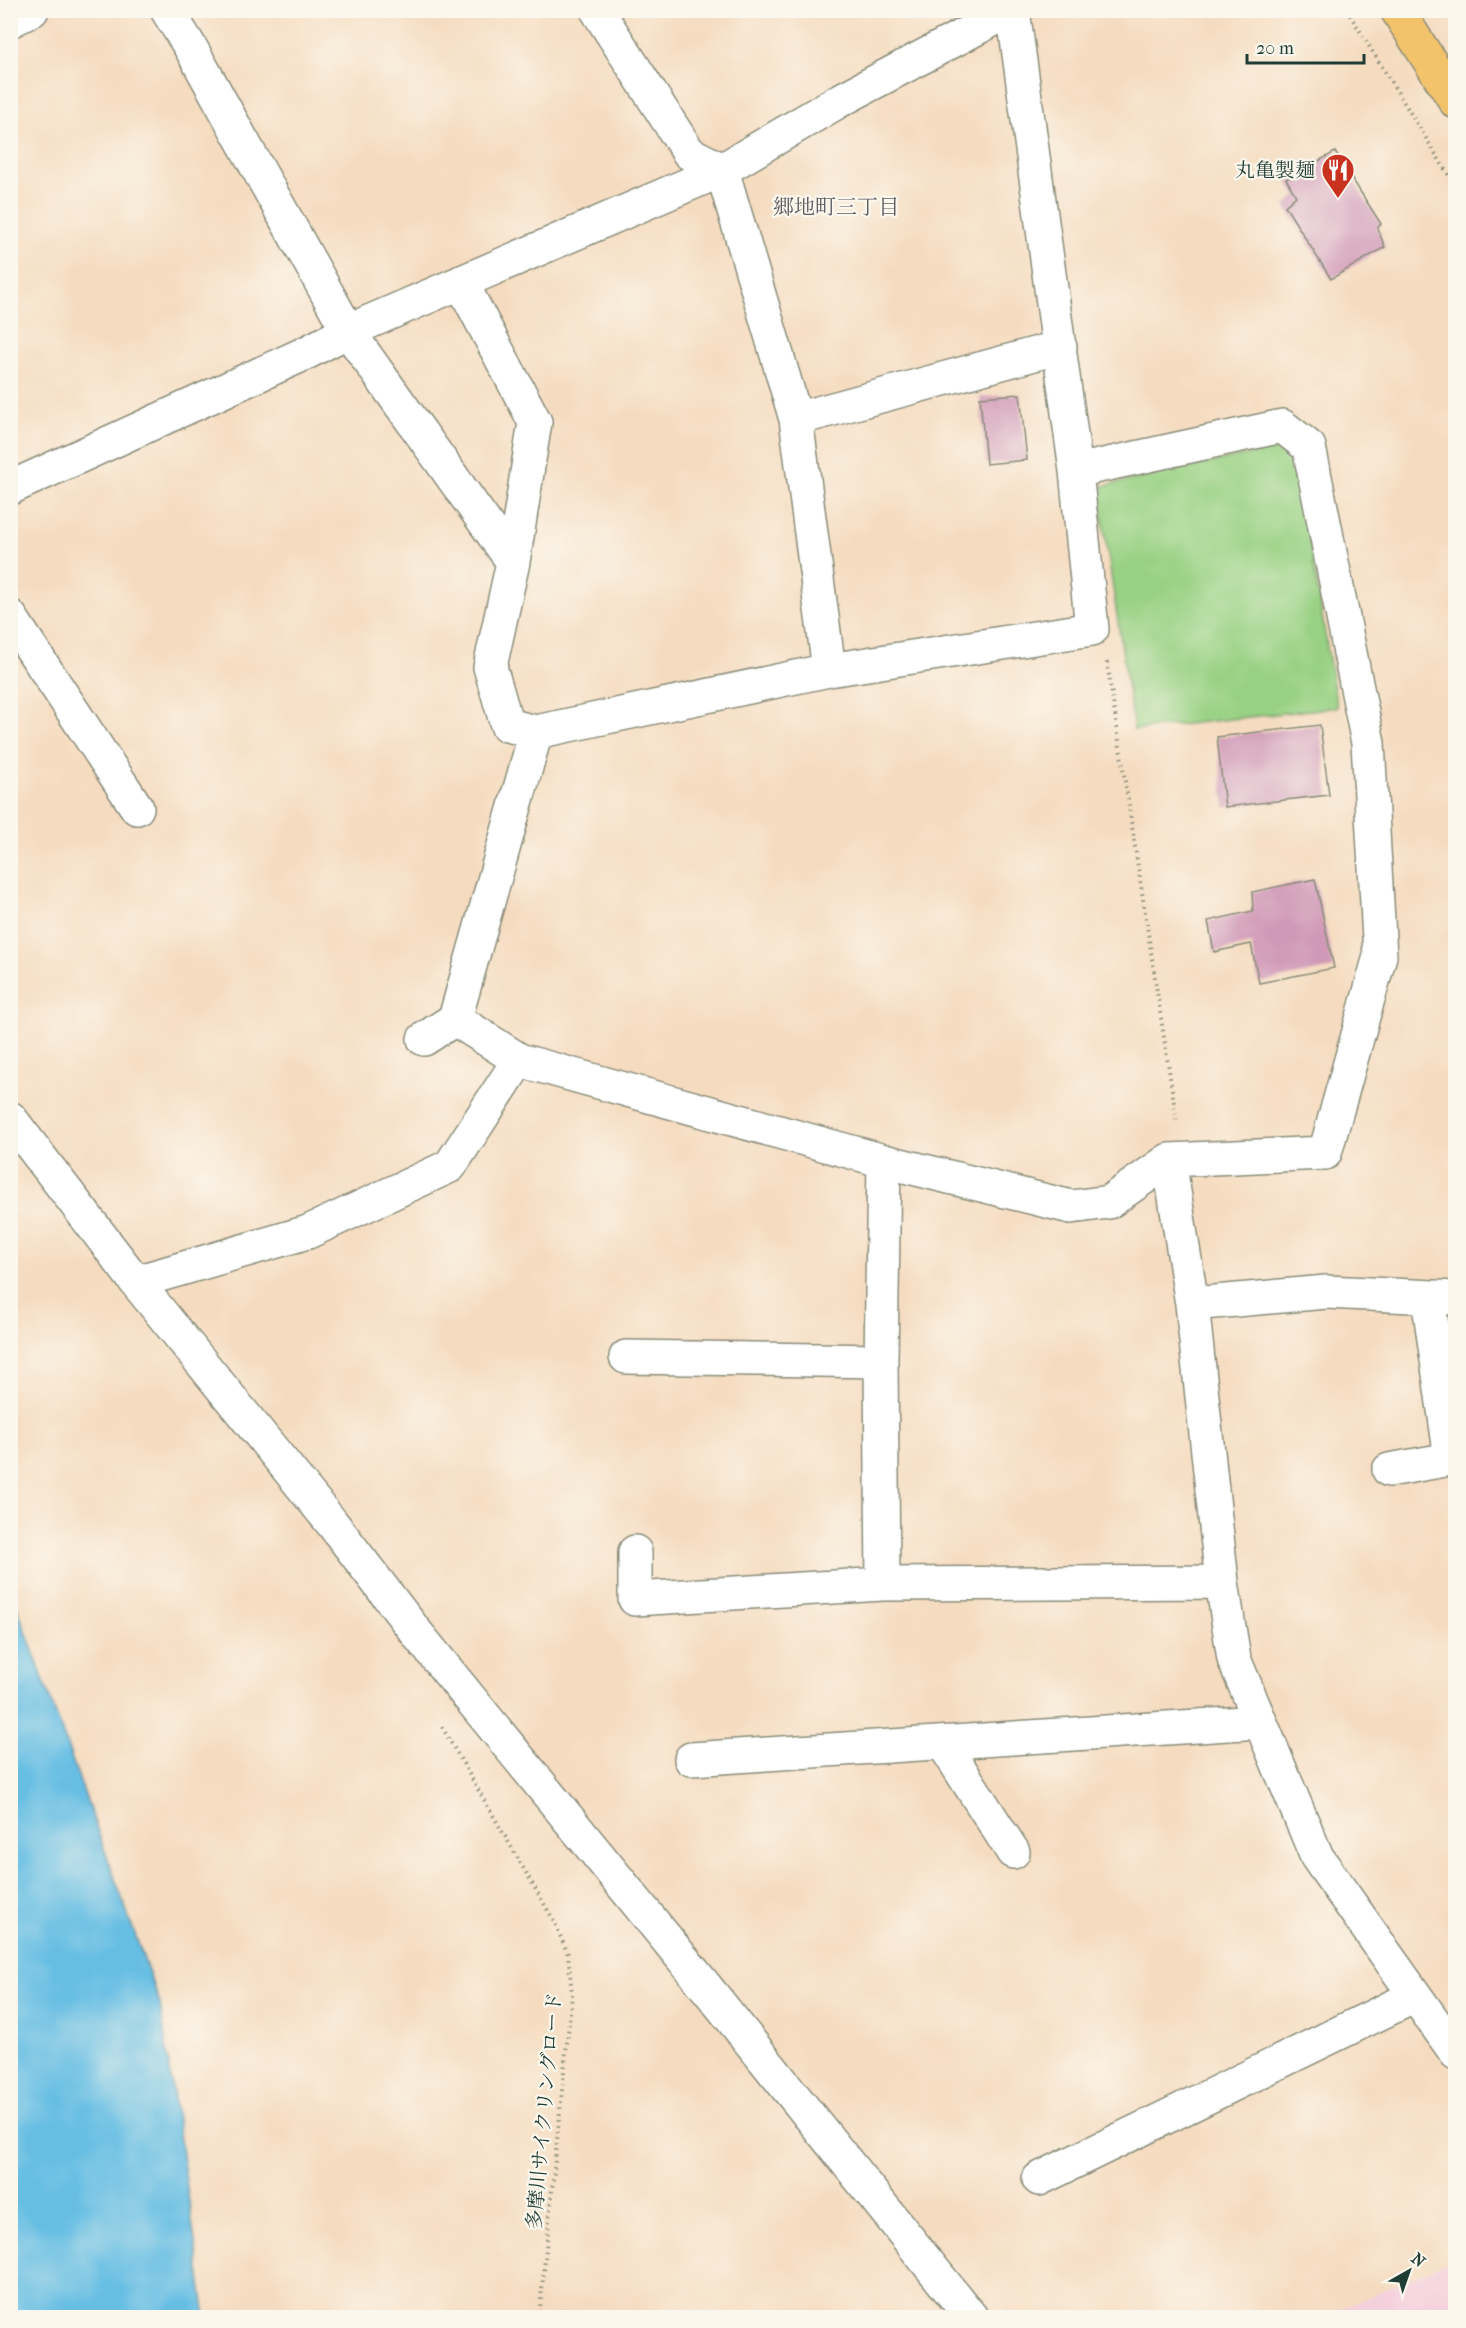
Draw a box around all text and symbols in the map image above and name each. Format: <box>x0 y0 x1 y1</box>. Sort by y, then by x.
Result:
scale bar <box>1247 27 1364 65</box>
text: 20 m <box>1256 38 1294 59</box>
restaurant icon: 丸亀製麺 <box>1320 152 1356 199</box>
place label: 丸亀製麺 <box>1235 159 1315 182</box>
district label: 郷地町三丁目 <box>773 195 899 219</box>
street label: 多摩川サイクリングロード <box>523 1992 566 2230</box>
north arrow <box>1379 2241 1439 2301</box>
text: N <box>1408 2249 1430 2272</box>

